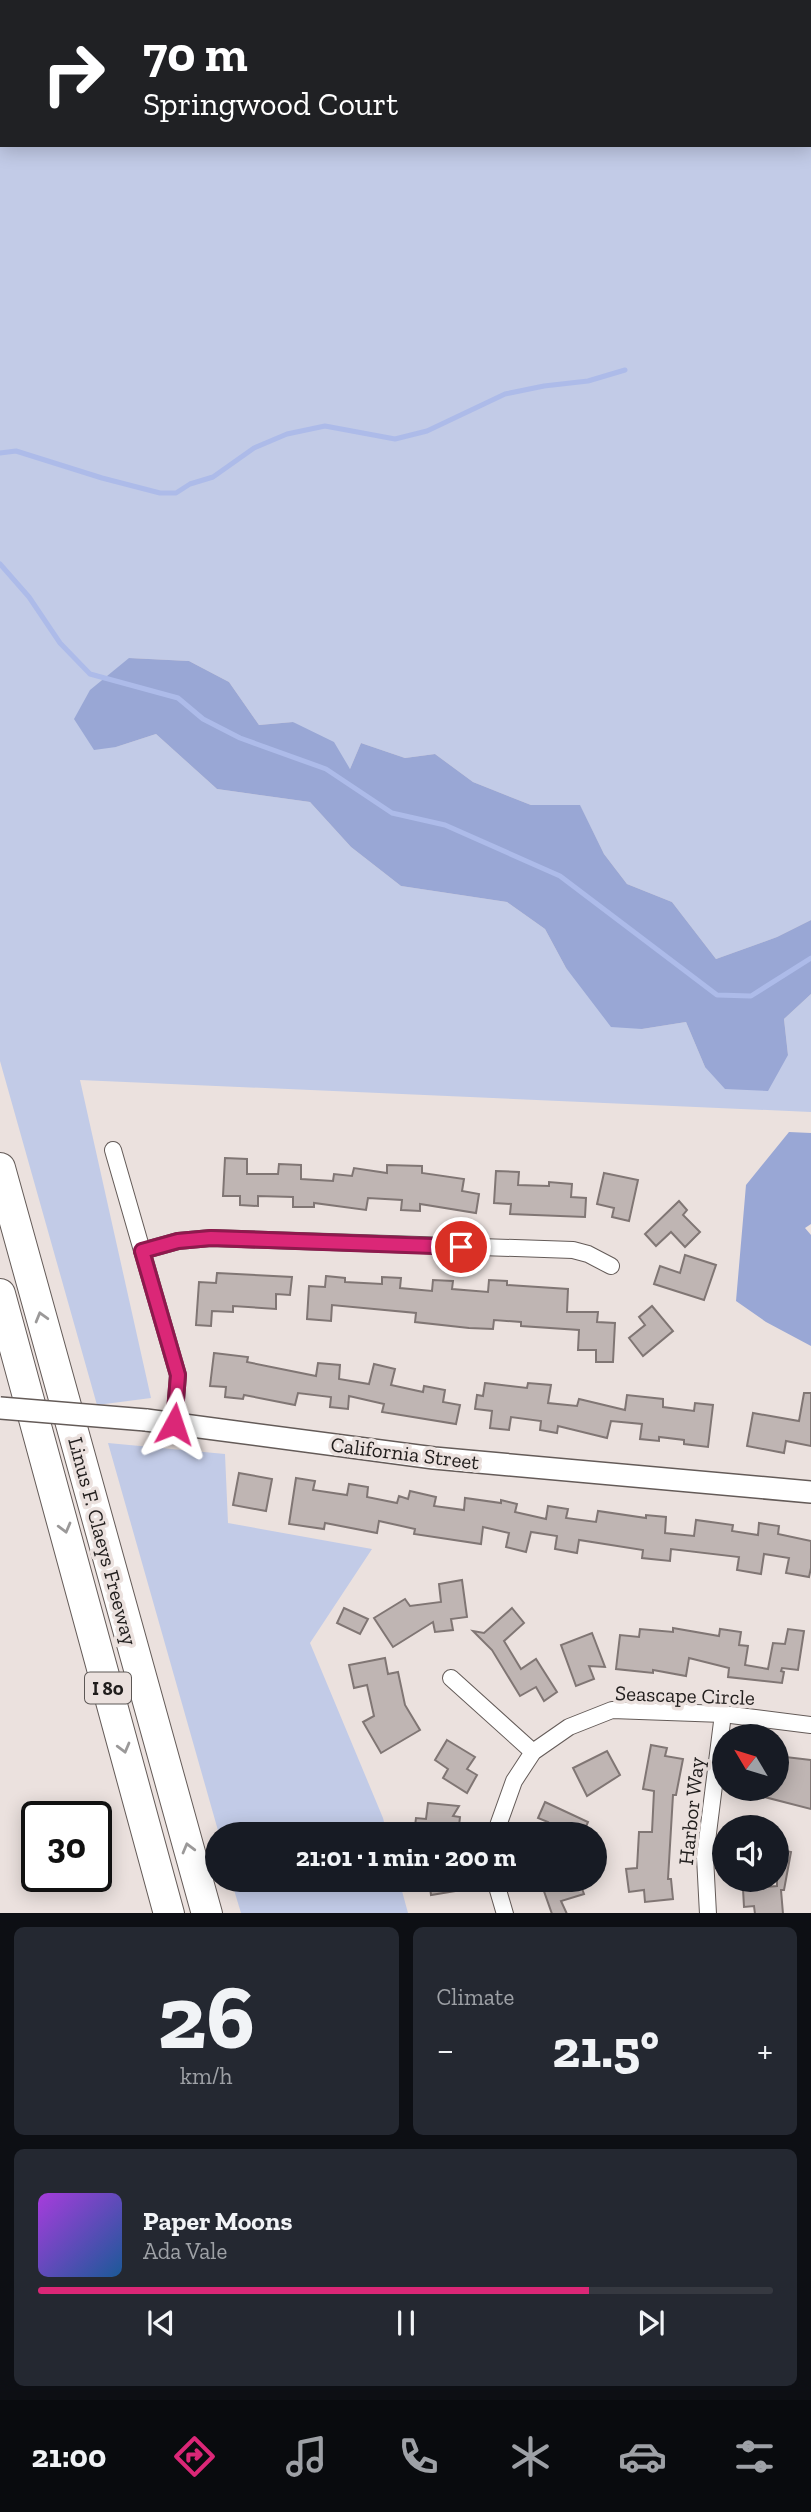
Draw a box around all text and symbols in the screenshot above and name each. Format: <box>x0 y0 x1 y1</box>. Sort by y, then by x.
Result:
text: 70 m <box>143 25 248 84</box>
icon: right <box>28 28 119 119</box>
text: Springwood Court <box>143 85 398 123</box>
pin <box>431 1217 491 1277</box>
icon: arrive <box>442 1228 480 1266</box>
one-way arrow <box>35 1311 50 1323</box>
position arrow <box>137 1387 211 1461</box>
street label: California Street <box>329 1431 481 1475</box>
street label: Linus F. Claeys Freeway <box>63 1434 143 1648</box>
one-way arrow <box>56 1522 71 1534</box>
road number: I 80 <box>85 1672 131 1704</box>
street label: Seascape Circle <box>615 1680 755 1710</box>
north arrow <box>712 1724 789 1801</box>
map controls <box>712 1724 789 1892</box>
one-way arrow <box>116 1742 130 1754</box>
street label: Harbor Way <box>673 1756 709 1866</box>
speed limit sign: 30 <box>21 1801 112 1892</box>
button: sound <box>712 1815 789 1892</box>
text: 21:01 · 1 min · 200 m <box>296 1841 516 1873</box>
one-way arrow <box>182 1842 197 1854</box>
text: 26 <box>157 1962 255 2071</box>
text: Climate <box>437 1983 514 2011</box>
text: 21.5° <box>552 2018 659 2080</box>
text: − <box>437 2027 454 2073</box>
text: + <box>757 2027 773 2073</box>
text: km/h <box>180 2062 233 2090</box>
text: Paper Moons <box>143 2205 292 2237</box>
text: Ada Vale <box>143 2237 227 2265</box>
icon: previous <box>142 2304 180 2342</box>
icon: pause <box>387 2304 425 2342</box>
icon: next <box>632 2304 670 2342</box>
icon: directions <box>170 2432 219 2481</box>
icon: music <box>282 2432 331 2481</box>
icon: phone <box>394 2432 443 2481</box>
icon: climate <box>506 2432 555 2481</box>
icon: car <box>618 2432 667 2481</box>
icon: filters <box>730 2432 779 2481</box>
text: 21:00 <box>32 2437 106 2475</box>

